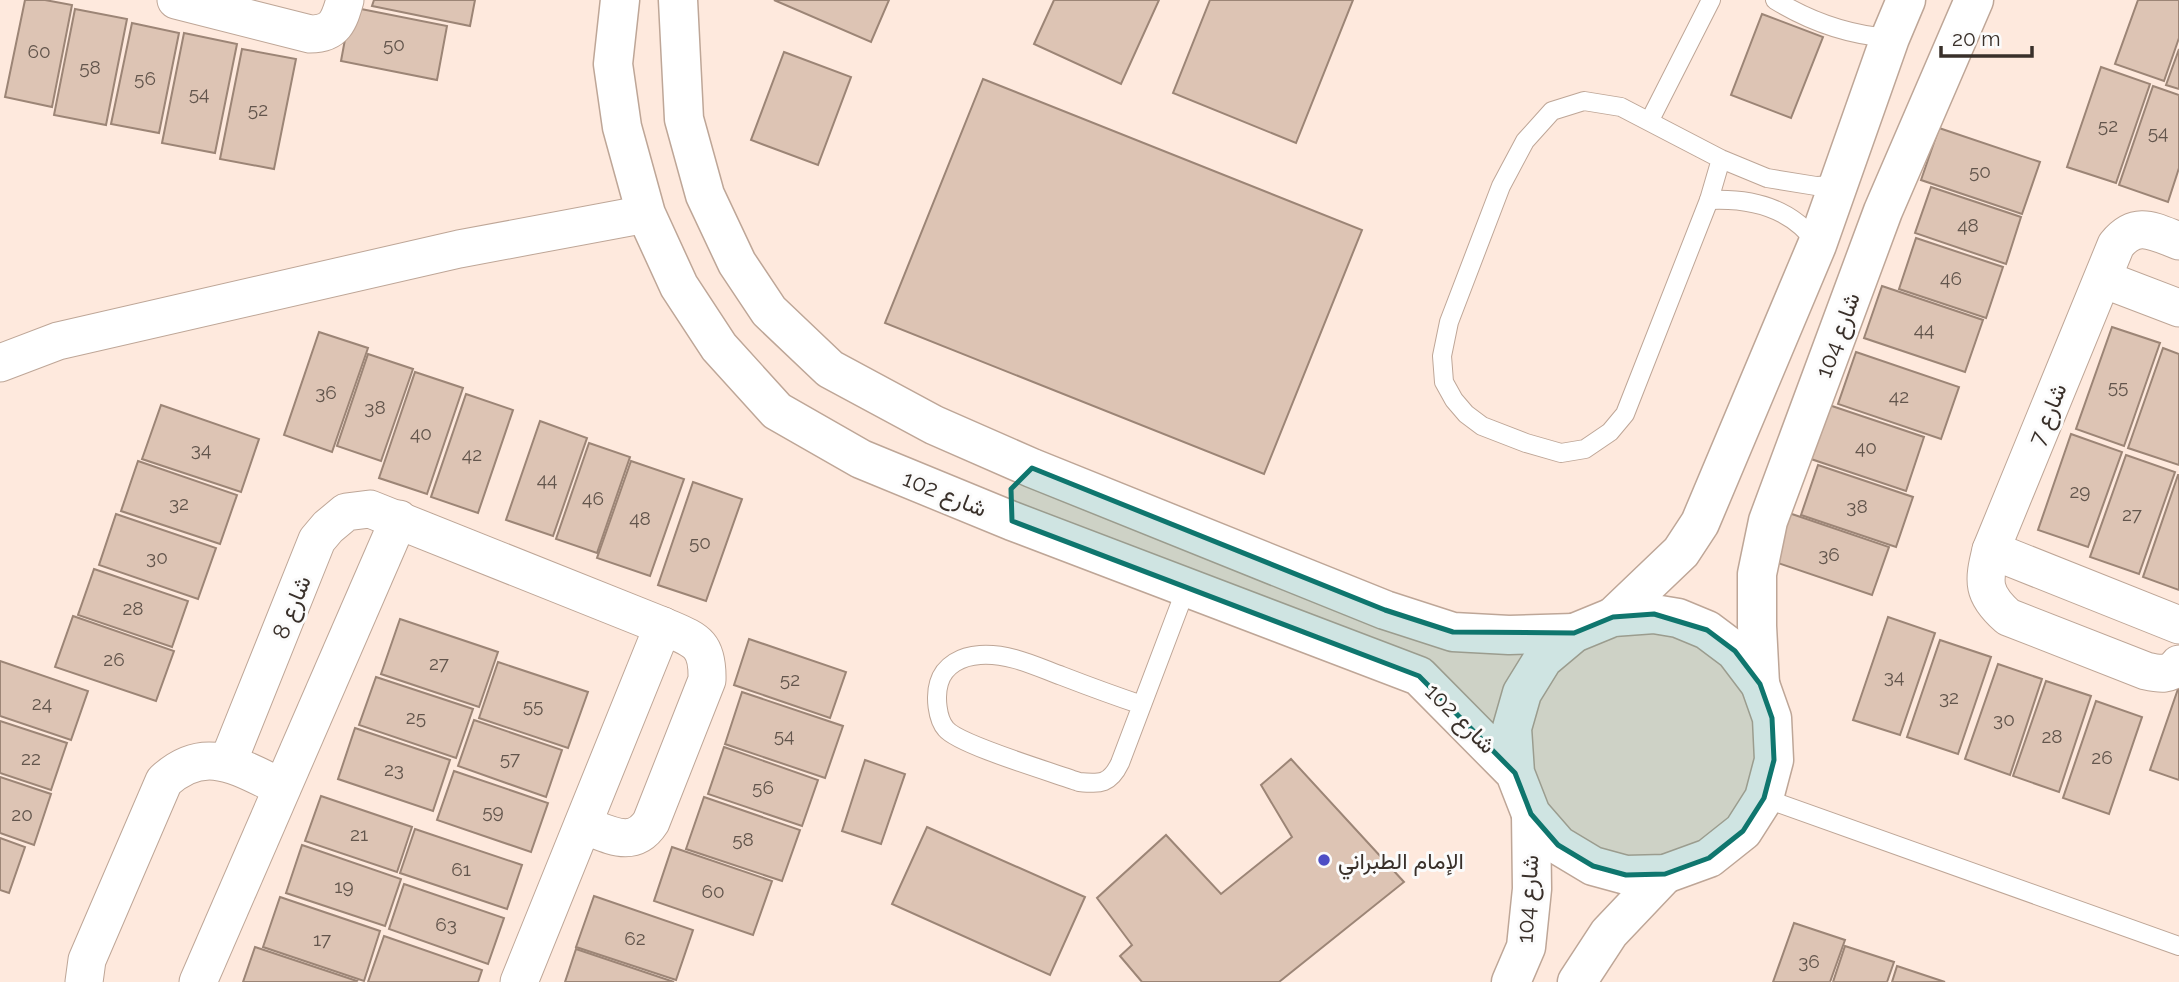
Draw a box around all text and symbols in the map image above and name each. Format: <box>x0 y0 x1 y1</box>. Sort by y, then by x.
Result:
scale bar <box>1941 14 2032 58</box>
text: 20 m <box>1952 26 2000 51</box>
house number: 50 <box>383 33 405 55</box>
house number: 60 <box>27 40 51 62</box>
house number: 58 <box>79 56 101 78</box>
house number: 56 <box>134 67 156 89</box>
house number: 54 <box>189 82 209 104</box>
house number: 52 <box>248 98 268 120</box>
house number: 52 <box>2098 114 2118 136</box>
house number: 54 <box>2148 121 2168 143</box>
house number: 50 <box>1969 160 1991 182</box>
house number: 48 <box>1957 214 1979 236</box>
house number: 46 <box>1940 267 1962 289</box>
street label: شارع 104 <box>1809 289 1868 382</box>
house number: 44 <box>1914 318 1934 340</box>
house number: 55 <box>2108 375 2128 397</box>
street label: شارع 7 <box>2022 379 2074 450</box>
house number: 36 <box>315 381 337 403</box>
house number: 42 <box>1889 385 1909 407</box>
house number: 38 <box>364 396 386 418</box>
house number: 40 <box>410 422 432 444</box>
house number: 40 <box>1855 436 1877 458</box>
house number: 34 <box>191 438 211 460</box>
house number: 42 <box>462 443 482 465</box>
street label: شارع 102 <box>898 464 991 525</box>
house number: 44 <box>537 468 557 490</box>
house number: 29 <box>2069 480 2091 502</box>
house number: 46 <box>582 487 604 509</box>
house number: 32 <box>169 492 189 514</box>
house number: 38 <box>1846 495 1868 517</box>
house number: 27 <box>2122 503 2142 525</box>
house number: 48 <box>629 507 651 529</box>
house number: 50 <box>689 531 711 553</box>
house number: 36 <box>1818 543 1840 565</box>
house number: 30 <box>146 546 168 568</box>
street label: شارع 8 <box>266 571 319 644</box>
house number: 28 <box>122 597 144 619</box>
house number: 26 <box>103 648 125 670</box>
house number: 27 <box>429 652 449 674</box>
house number: 34 <box>1884 665 1904 687</box>
house number: 52 <box>780 668 800 690</box>
street label: شارع 102 <box>1418 677 1502 761</box>
house number: 32 <box>1939 686 1959 708</box>
house number: 24 <box>32 692 52 714</box>
house number: 55 <box>523 694 543 716</box>
house number: 25 <box>406 706 426 728</box>
house number: 30 <box>1993 708 2015 730</box>
house number: 54 <box>774 724 794 746</box>
house number: 28 <box>2041 725 2063 747</box>
house number: 26 <box>2091 746 2113 768</box>
house number: 22 <box>21 747 41 769</box>
house number: 57 <box>500 747 520 769</box>
house number: 23 <box>384 758 404 780</box>
house number: 56 <box>752 776 774 798</box>
house number: 59 <box>482 800 504 822</box>
house number: 20 <box>11 803 33 825</box>
house number: 21 <box>350 823 368 845</box>
house number: 58 <box>732 828 754 850</box>
place label: الإمام الطبراني <box>1338 847 1464 880</box>
marker: الإمام الطبراني <box>1316 852 1332 868</box>
street label: شارع 104 <box>1510 854 1547 944</box>
house number: 61 <box>451 858 471 880</box>
house number: 19 <box>334 875 354 897</box>
house number: 60 <box>701 880 725 902</box>
house number: 63 <box>435 913 457 935</box>
house number: 62 <box>624 927 646 949</box>
house number: 17 <box>313 928 331 950</box>
house number: 36 <box>1798 950 1820 972</box>

